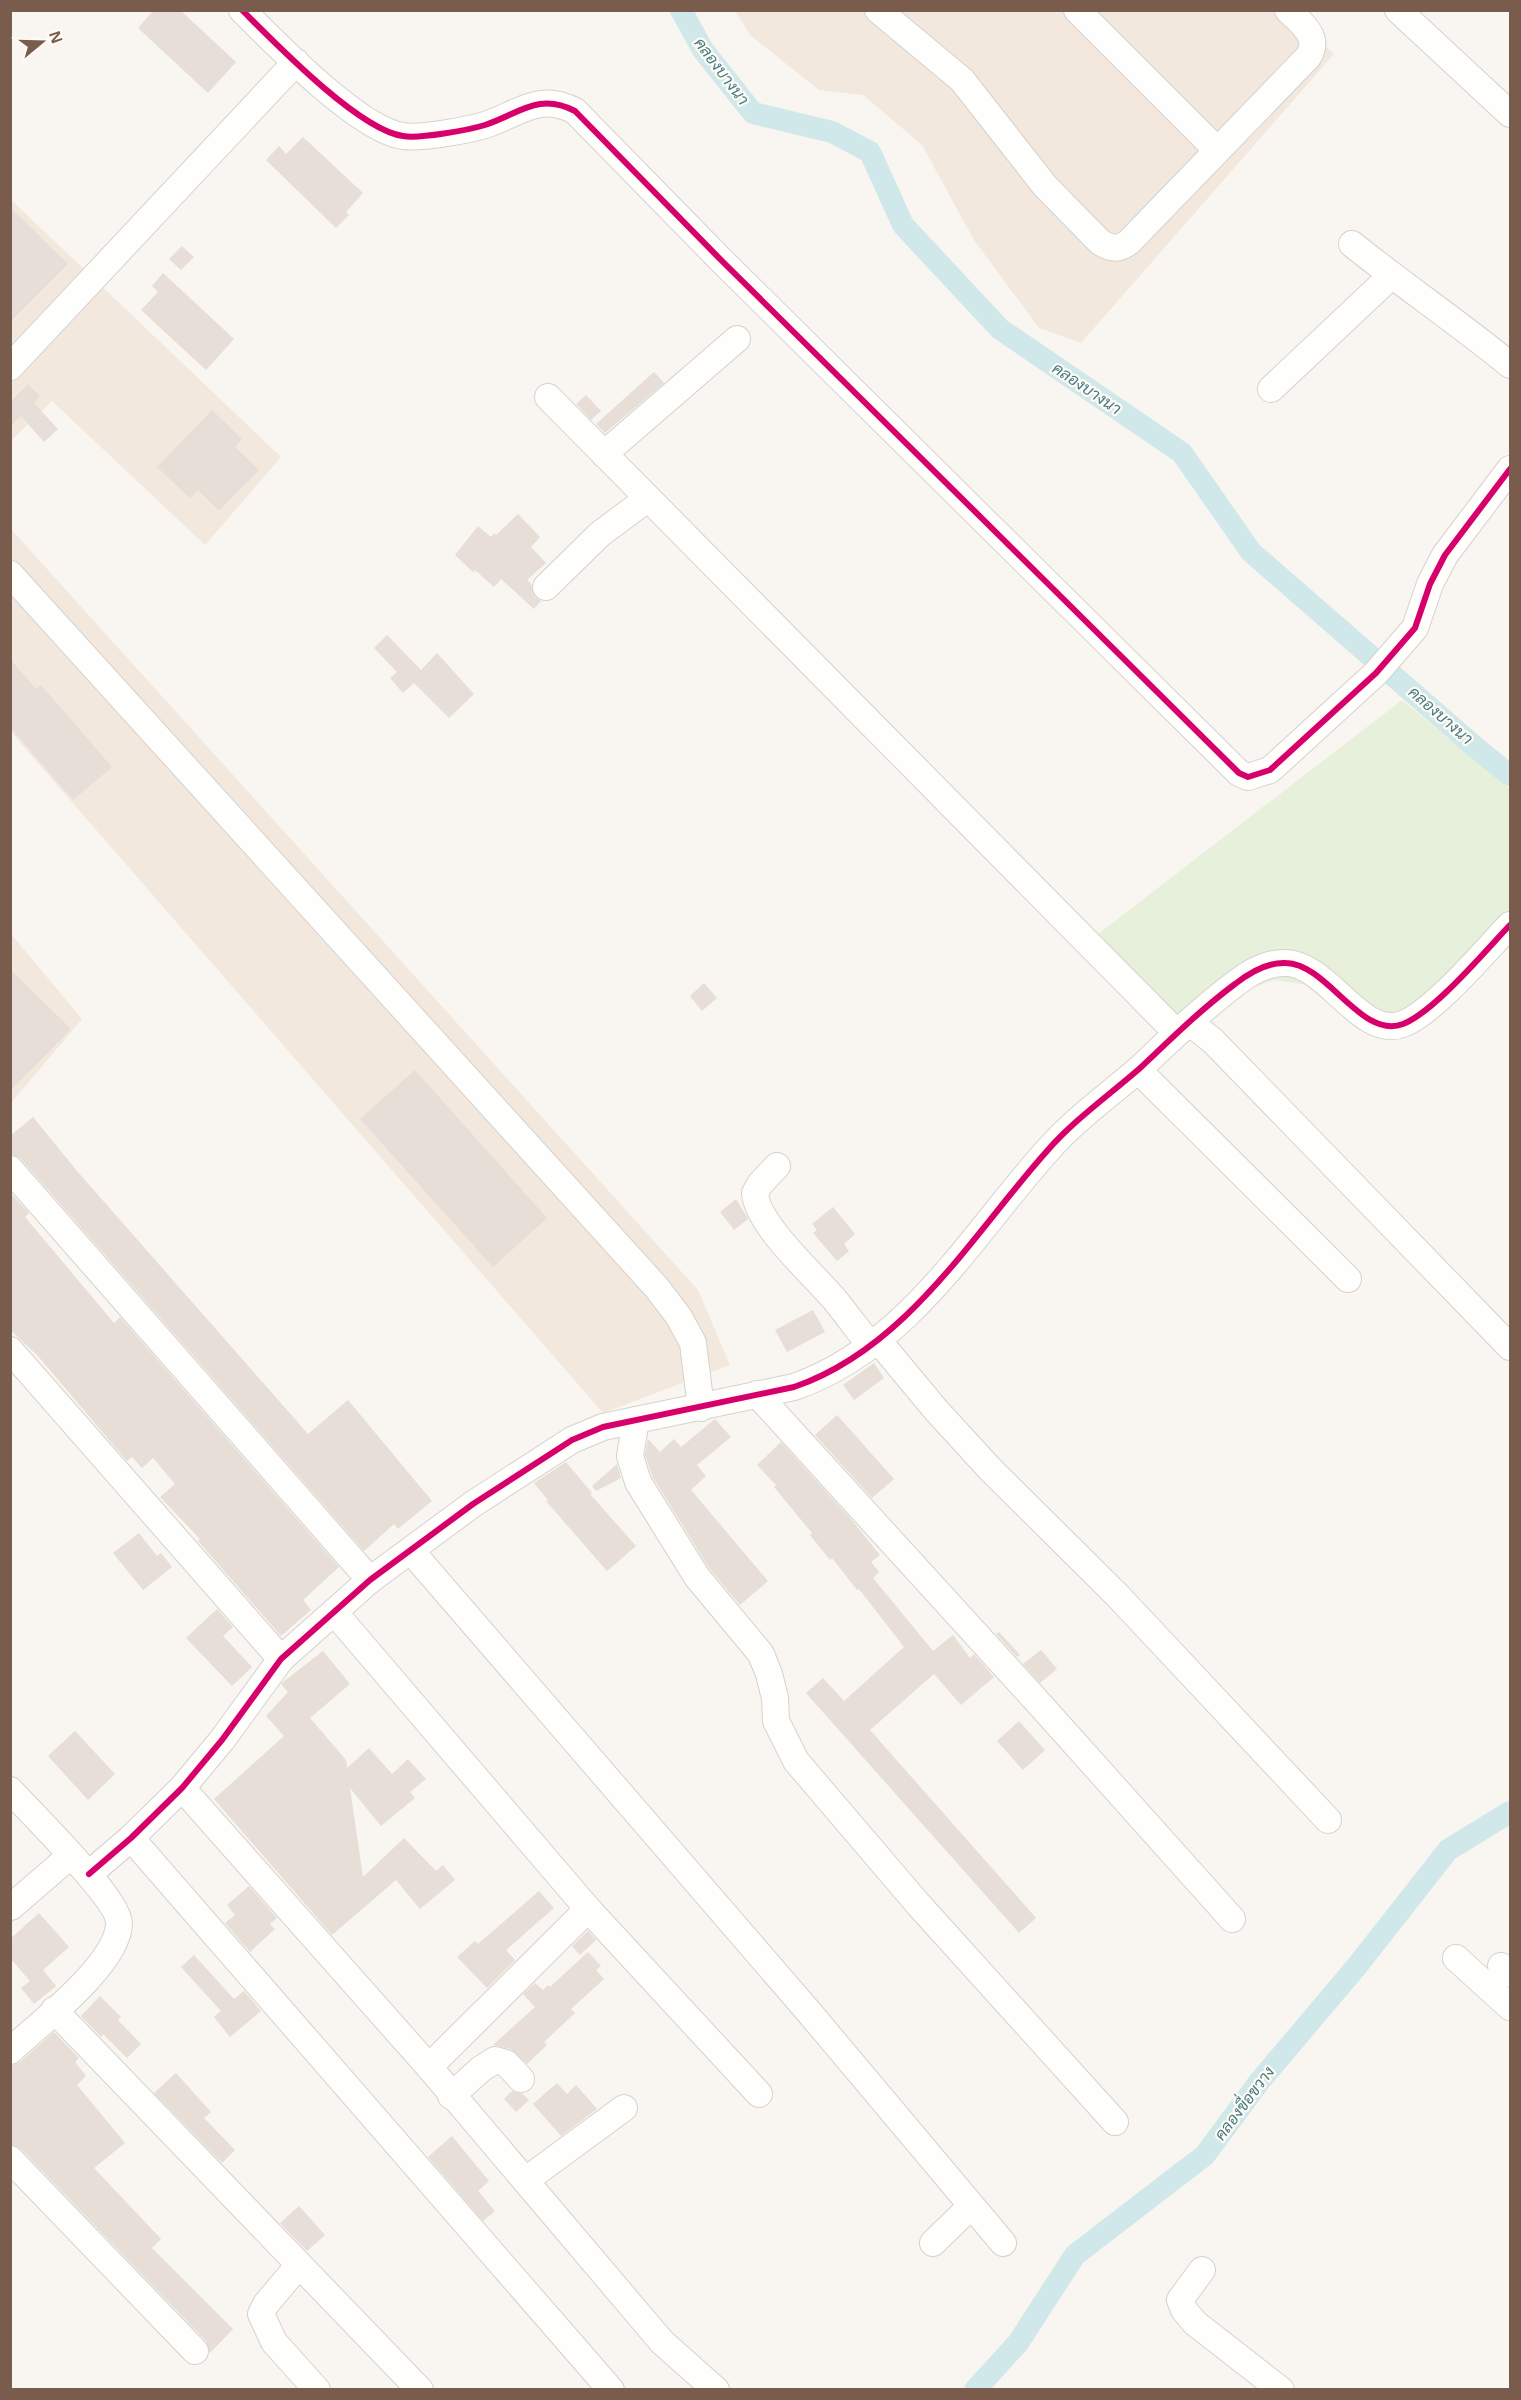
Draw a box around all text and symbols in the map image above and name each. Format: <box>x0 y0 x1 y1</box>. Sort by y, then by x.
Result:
north arrow <box>12 12 72 72</box>
text: N <box>46 29 66 46</box>
water label: คลองบางนา <box>691 35 752 108</box>
water label: คลองบางนา <box>1049 359 1124 418</box>
water label: คลองบางนา <box>1405 683 1476 748</box>
water label: คลองขื่อขวาง <box>1207 2060 1277 2143</box>

